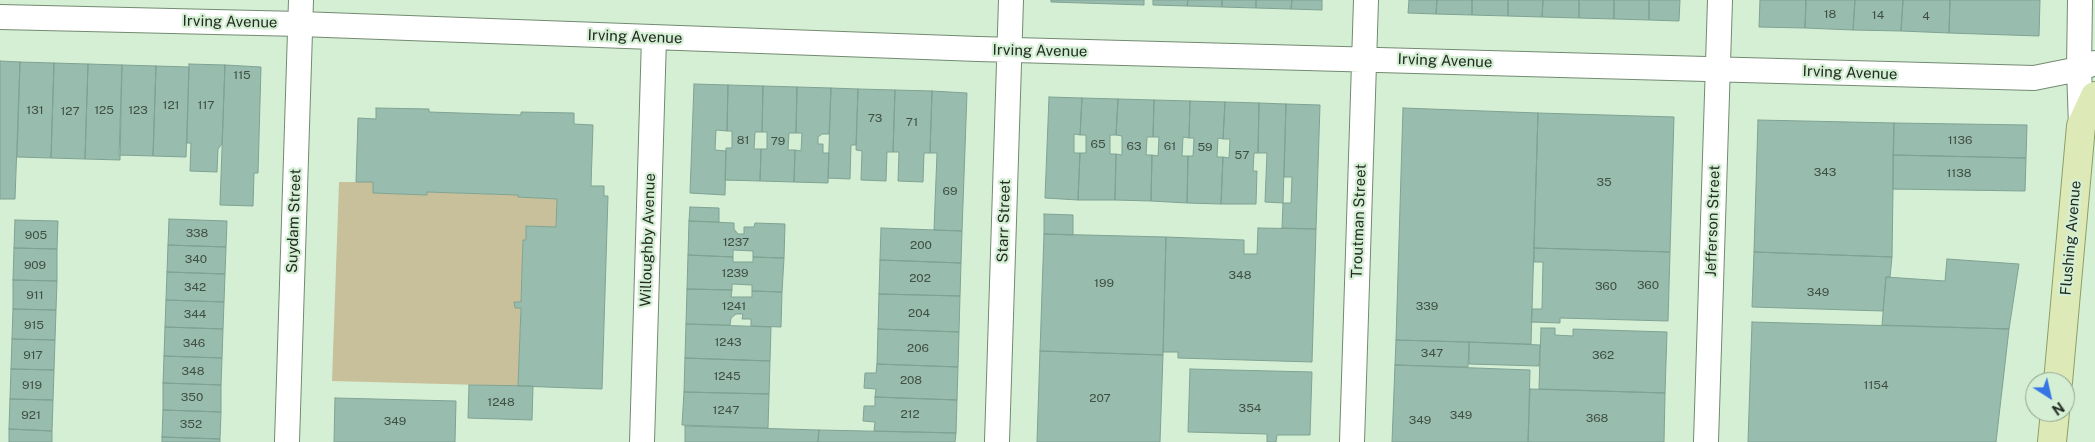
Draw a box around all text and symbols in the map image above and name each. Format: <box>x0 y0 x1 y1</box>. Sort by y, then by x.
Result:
house number: 18 <box>1824 7 1836 21</box>
house number: 14 <box>1872 8 1884 22</box>
house number: 4 <box>1922 9 1930 23</box>
street label: Irving Avenue <box>182 12 278 32</box>
street label: Irving Avenue <box>587 26 683 48</box>
street label: Irving Avenue <box>992 41 1088 61</box>
street label: Irving Avenue <box>1397 50 1493 72</box>
street label: Irving Avenue <box>1802 62 1898 84</box>
house number: 115 <box>233 68 251 82</box>
house number: 121 <box>163 98 179 112</box>
house number: 117 <box>198 98 214 112</box>
house number: 131 <box>26 103 44 117</box>
house number: 125 <box>94 103 114 117</box>
house number: 123 <box>128 103 148 117</box>
house number: 127 <box>60 104 80 118</box>
house number: 73 <box>868 111 882 125</box>
house number: 71 <box>906 115 918 129</box>
house number: 81 <box>737 133 749 147</box>
house number: 1136 <box>1948 133 1972 147</box>
house number: 79 <box>771 134 785 148</box>
house number: 65 <box>1090 137 1106 151</box>
house number: 63 <box>1127 139 1141 153</box>
house number: 61 <box>1164 139 1176 153</box>
house number: 59 <box>1197 140 1213 154</box>
house number: 57 <box>1235 148 1249 162</box>
street label: Troutman Street <box>1348 163 1370 279</box>
street label: Jefferson Street <box>1702 165 1724 277</box>
house number: 343 <box>1814 165 1836 179</box>
house number: 1138 <box>1946 166 1972 180</box>
street label: Suydam Street <box>283 169 305 273</box>
street label: Willoughby Avenue <box>637 173 659 307</box>
house number: 35 <box>1596 175 1612 189</box>
street label: Starr Street <box>994 179 1014 263</box>
street label: Flushing Avenue <box>2057 180 2085 296</box>
house number: 69 <box>943 184 957 198</box>
house number: 338 <box>186 226 208 240</box>
house number: 905 <box>25 228 47 242</box>
house number: 1237 <box>723 235 749 249</box>
house number: 200 <box>910 238 932 252</box>
house number: 340 <box>185 252 207 266</box>
house number: 909 <box>24 258 46 272</box>
house number: 1239 <box>721 266 749 280</box>
house number: 348 <box>1229 268 1251 282</box>
house number: 202 <box>909 271 931 285</box>
house number: 199 <box>1094 276 1114 290</box>
house number: 360 <box>1637 278 1659 292</box>
house number: 360 <box>1595 279 1617 293</box>
house number: 342 <box>184 280 206 294</box>
house number: 349 <box>1807 285 1829 299</box>
house number: 911 <box>26 288 44 302</box>
house number: 1241 <box>722 299 746 313</box>
house number: 339 <box>1416 299 1438 313</box>
house number: 204 <box>908 306 930 320</box>
house number: 344 <box>184 307 206 321</box>
house number: 915 <box>24 318 44 332</box>
house number: 1243 <box>714 335 742 349</box>
house number: 346 <box>183 336 205 350</box>
house number: 206 <box>907 341 929 355</box>
house number: 347 <box>1421 346 1443 360</box>
house number: 917 <box>23 348 43 362</box>
house number: 362 <box>1592 348 1614 362</box>
house number: 348 <box>182 364 204 378</box>
house number: 1245 <box>713 369 741 383</box>
north arrow <box>2025 372 2075 422</box>
house number: 208 <box>900 373 922 387</box>
house number: 919 <box>22 378 42 392</box>
house number: 1154 <box>1864 378 1888 392</box>
house number: 350 <box>181 390 203 404</box>
house number: 207 <box>1089 391 1111 405</box>
house number: 1248 <box>487 395 515 409</box>
text: N <box>2049 399 2067 418</box>
house number: 354 <box>1239 401 1261 415</box>
house number: 1247 <box>713 403 739 417</box>
house number: 212 <box>900 407 920 421</box>
house number: 921 <box>21 408 41 422</box>
house number: 349 <box>1450 408 1472 422</box>
house number: 368 <box>1586 411 1608 425</box>
house number: 349 <box>1409 413 1431 427</box>
house number: 349 <box>384 414 406 428</box>
house number: 352 <box>180 417 202 431</box>

